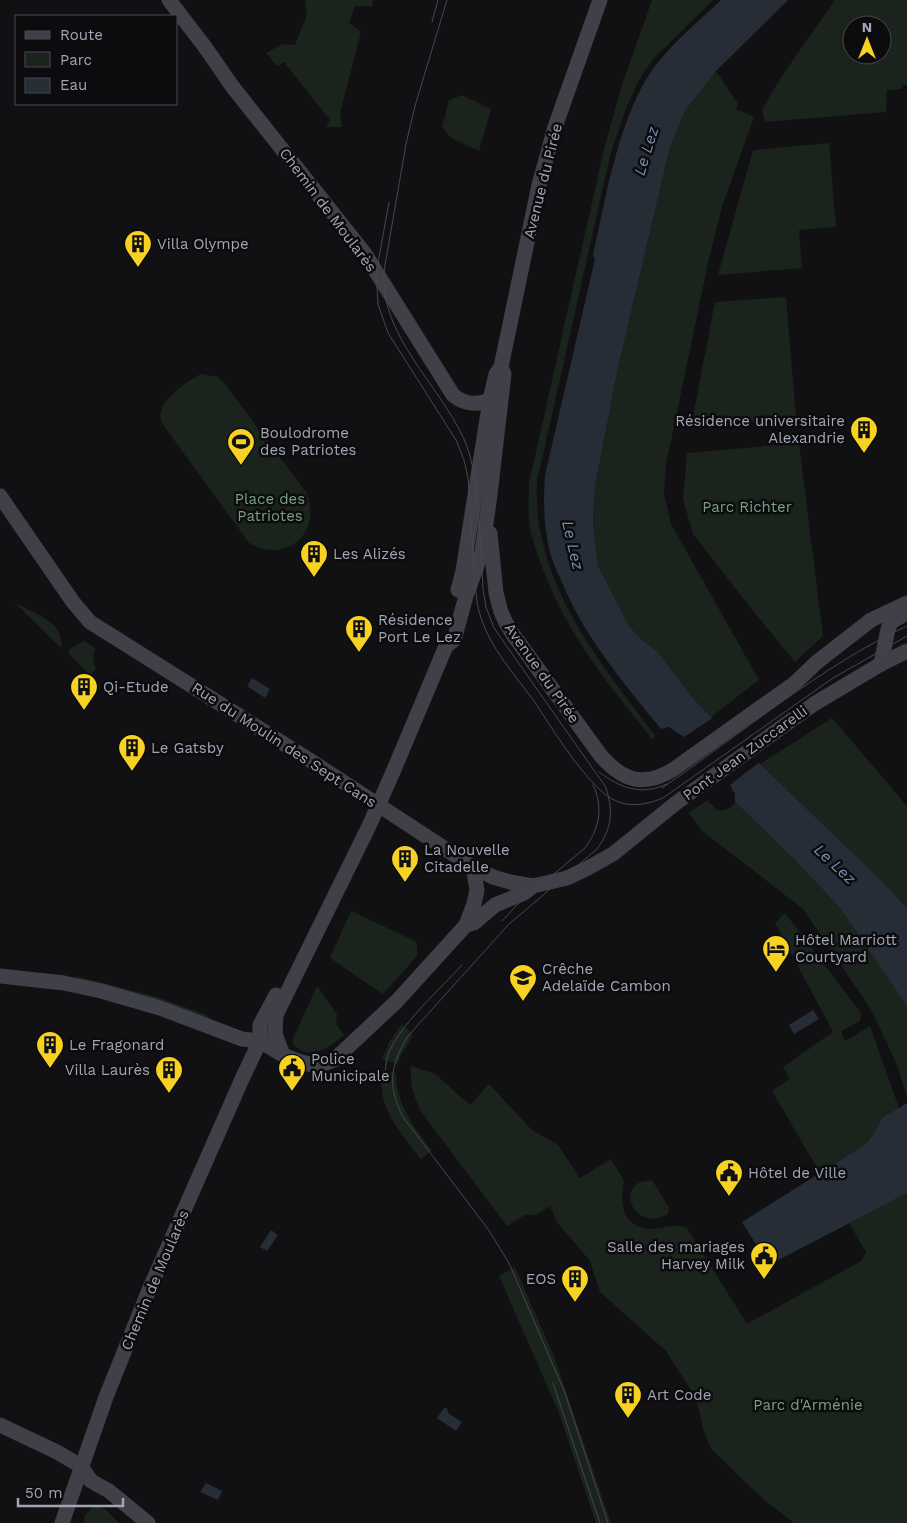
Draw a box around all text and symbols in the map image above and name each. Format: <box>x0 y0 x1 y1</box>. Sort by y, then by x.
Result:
legend <box>15 15 178 105</box>
north arrow <box>842 15 892 65</box>
text: N <box>862 19 872 35</box>
text: Route <box>60 26 103 44</box>
text: Parc <box>60 51 92 69</box>
text: Eau <box>60 76 87 94</box>
street label: Avenue du Pirée <box>520 121 566 241</box>
water label: Le Lez <box>630 124 663 178</box>
street label: Chemin de Moularès <box>276 144 381 276</box>
building icon: Villa Olympe <box>123 229 153 268</box>
place label: Villa Olympe <box>157 235 249 253</box>
place label: Résidence universitaire Alexandrie <box>675 412 845 447</box>
building icon: Résidence universitaire Alexandrie <box>849 415 879 454</box>
place label: Boulodrome des Patriotes <box>260 424 357 459</box>
sports icon: Boulodrome des Patriotes <box>226 427 256 466</box>
park label: Place des Patriotes <box>235 490 305 525</box>
park label: Parc Richter <box>702 498 792 516</box>
water label: Le Lez <box>558 518 588 572</box>
building icon: Les Alizés <box>299 539 329 578</box>
place label: Les Alizés <box>333 545 406 563</box>
place label: Résidence Port Le Lez <box>378 611 461 646</box>
building icon: Résidence Port Le Lez <box>344 614 374 653</box>
street label: Avenue du Pirée <box>501 619 583 727</box>
building icon: Qi-Etude <box>69 672 99 711</box>
place label: Qi-Etude <box>103 678 169 696</box>
street label: Rue du Moulin des Sept Cans <box>188 678 380 812</box>
street label: Pont Jean Zuccarelli <box>679 702 811 804</box>
building icon: Le Gatsby <box>117 733 147 772</box>
place label: Le Gatsby <box>151 739 224 757</box>
water label: Le Lez <box>810 840 860 889</box>
place label: La Nouvelle Citadelle <box>424 841 510 876</box>
building icon: La Nouvelle Citadelle <box>390 844 420 883</box>
place label: Hôtel Marriott Courtyard <box>795 931 898 966</box>
hotel icon: Hôtel Marriott Courtyard <box>761 934 791 973</box>
place label: Crêche Adelaïde Cambon <box>542 960 671 995</box>
school or university icon: Crêche Adelaïde Cambon <box>508 963 538 1002</box>
building icon: Le Fragonard <box>35 1030 65 1069</box>
place label: Le Fragonard <box>69 1036 165 1054</box>
place label: Police Municipale <box>311 1050 390 1085</box>
public building icon: Police Municipale <box>277 1053 307 1092</box>
building icon: Villa Laurès <box>154 1055 184 1094</box>
place label: Villa Laurès <box>65 1061 150 1079</box>
public building icon: Hôtel de Ville <box>714 1158 744 1197</box>
place label: Hôtel de Ville <box>748 1164 846 1182</box>
street label: Chemin de Moularès <box>117 1207 193 1353</box>
place label: Salle des mariages Harvey Milk <box>607 1238 745 1273</box>
public building icon: Salle des mariages Harvey Milk <box>749 1241 779 1280</box>
building icon: EOS <box>560 1264 590 1303</box>
place label: EOS <box>526 1270 556 1288</box>
building icon: Art Code <box>613 1380 643 1419</box>
place label: Art Code <box>647 1386 711 1404</box>
park label: Parc d'Arménie <box>753 1396 863 1414</box>
scale bar <box>18 1476 122 1508</box>
text: 50 m <box>25 1484 62 1502</box>

